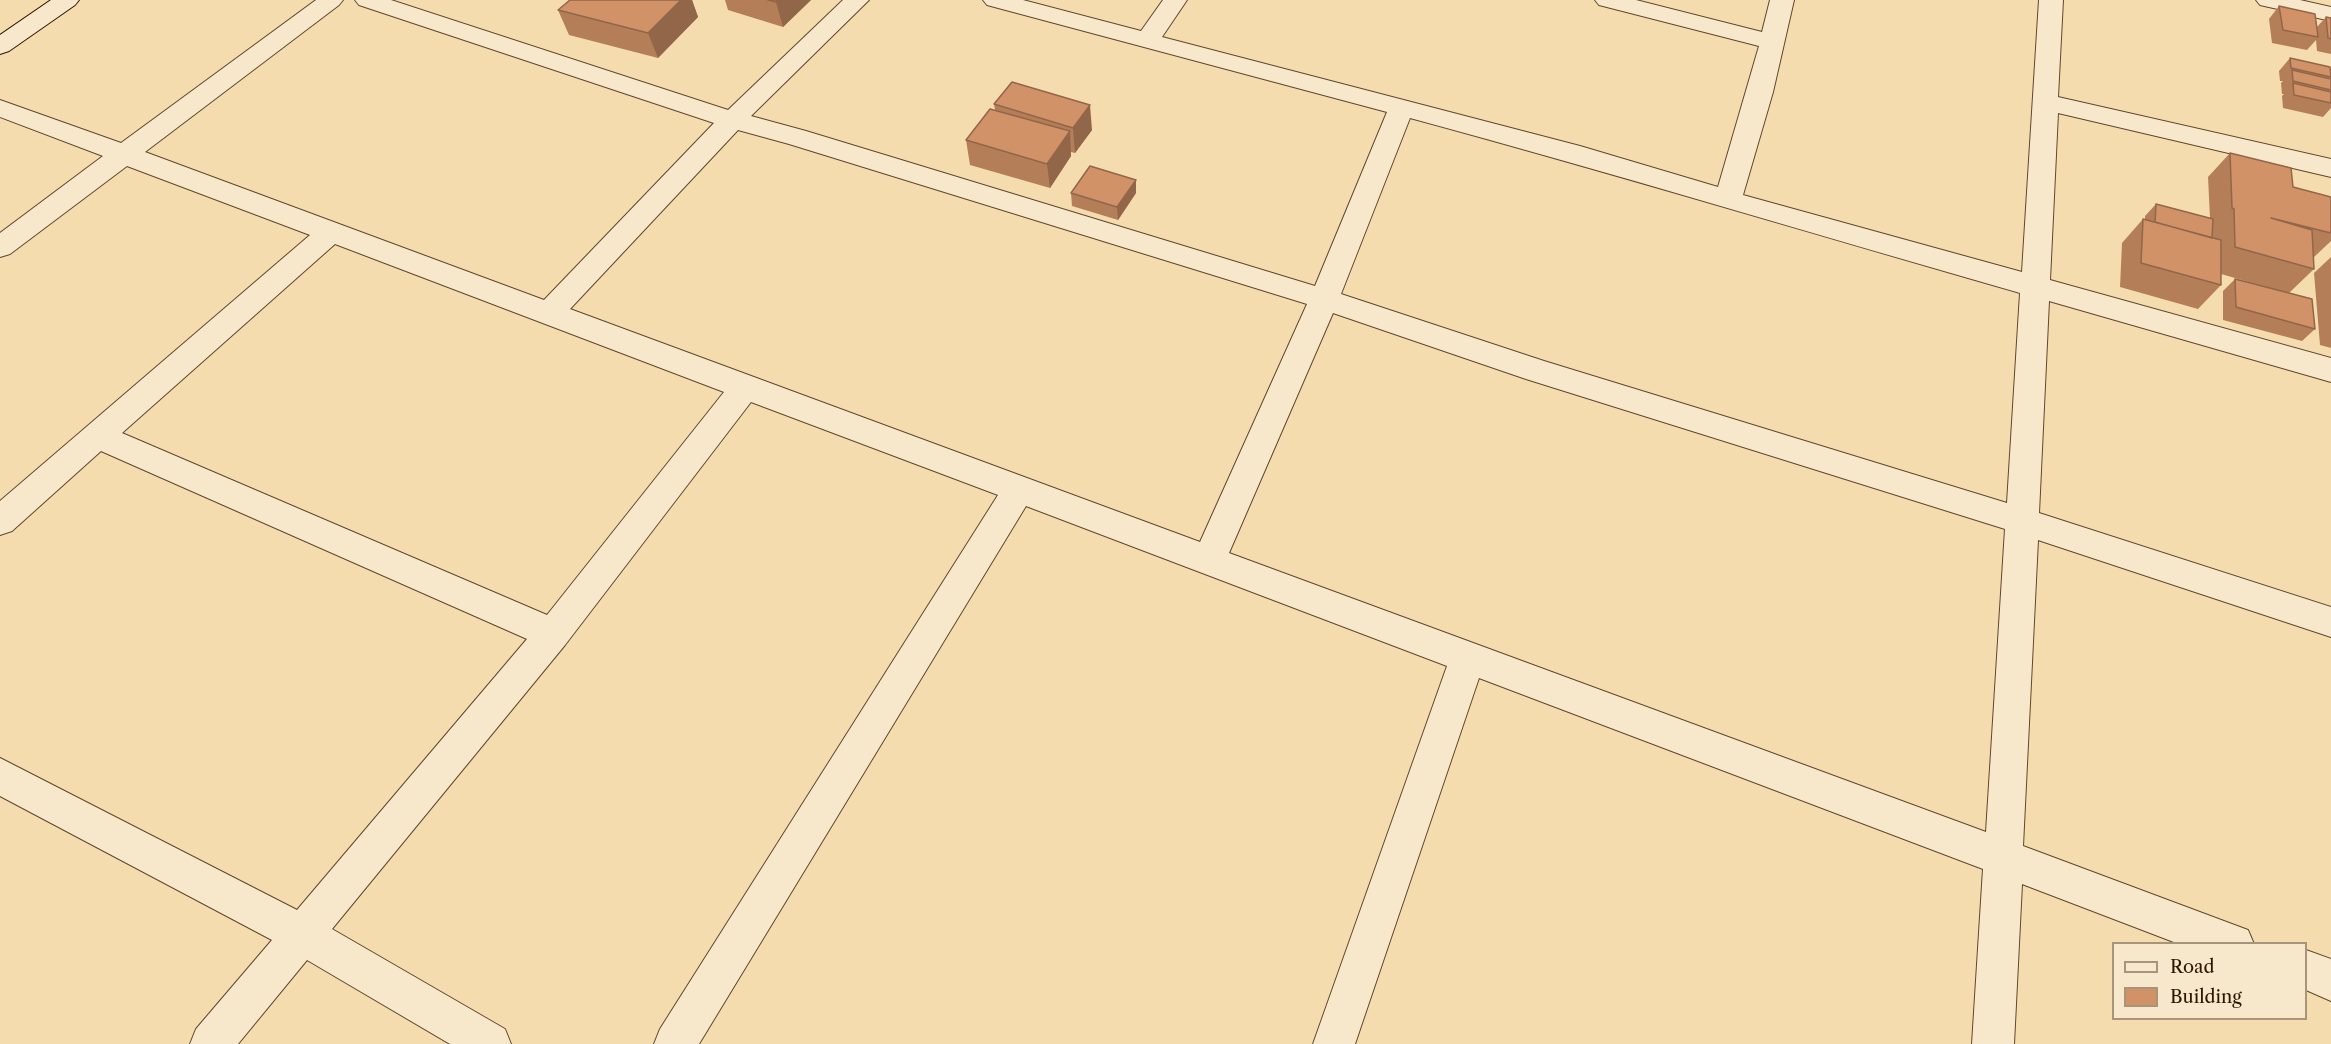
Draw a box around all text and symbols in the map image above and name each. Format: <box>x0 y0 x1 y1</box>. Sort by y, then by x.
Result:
legend <box>2112 942 2307 1020</box>
text: Road <box>2170 956 2215 978</box>
text: Building <box>2170 986 2242 1008</box>

